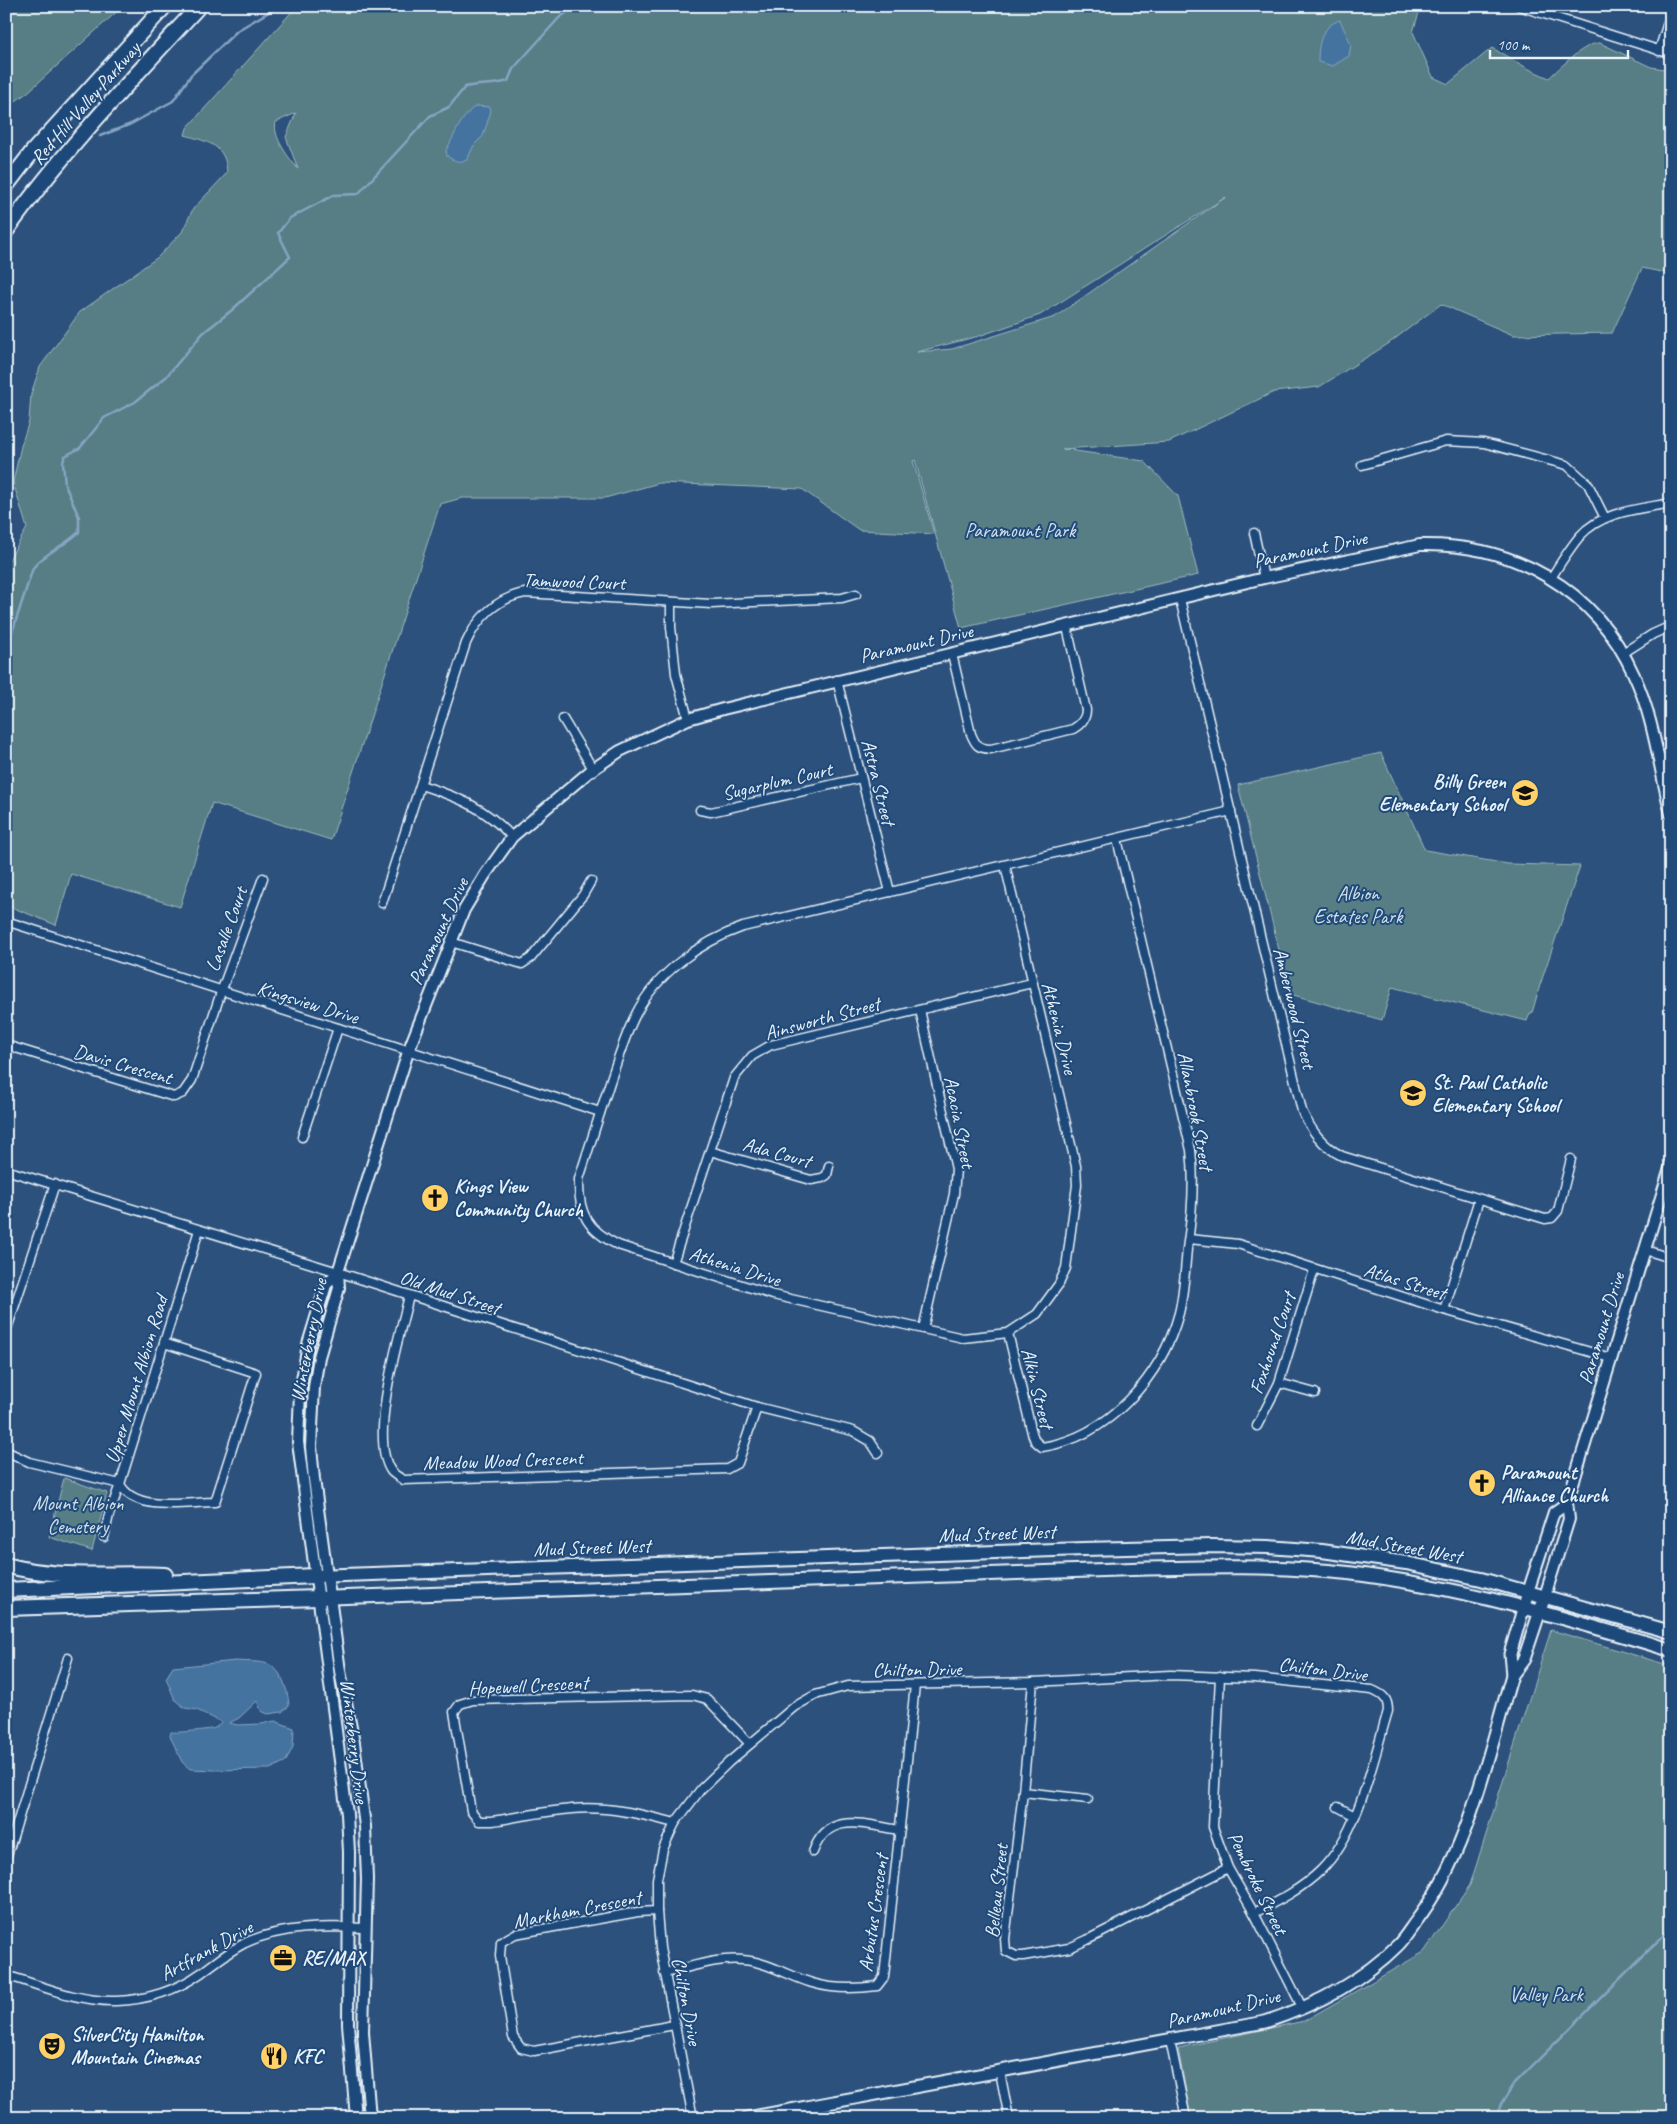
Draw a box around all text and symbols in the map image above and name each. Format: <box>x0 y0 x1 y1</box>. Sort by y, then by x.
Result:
scale bar <box>1490 28 1627 60</box>
street label: Red Hill Valley Parkway <box>25 35 147 170</box>
text: 100 m <box>1497 36 1531 55</box>
park label: Paramount Park <box>965 518 1077 543</box>
street label: Paramount Drive <box>1251 525 1371 574</box>
street label: Tamwood Court <box>522 567 628 596</box>
street label: Paramount Drive <box>857 618 977 669</box>
street label: Astra Street <box>856 737 902 831</box>
street label: Sugarplum Court <box>720 756 837 806</box>
place label: Billy Green Elementary School <box>1379 769 1509 817</box>
school or university icon: Billy Green Elementary School <box>1510 778 1540 808</box>
street label: Paramount Drive <box>403 872 475 989</box>
street label: Lasalle Court <box>200 881 254 975</box>
park label: Albion Estates Park <box>1314 881 1404 929</box>
street label: Amberwood Street <box>1267 945 1322 1074</box>
street label: Kingsview Drive <box>254 975 363 1030</box>
street label: Athenia Drive <box>1036 980 1083 1078</box>
street label: Ainsworth Street <box>762 990 886 1046</box>
street label: Davis Crescent <box>71 1039 177 1091</box>
street label: Allanbrook Street <box>1172 1050 1220 1176</box>
place label: St. Paul Catholic Elementary School <box>1432 1070 1562 1118</box>
street label: Acacia Street <box>938 1074 981 1172</box>
school or university icon: St. Paul Catholic Elementary School <box>1398 1078 1428 1108</box>
street label: Ada Court <box>740 1131 817 1174</box>
place label: Kings View Community Church <box>454 1174 584 1223</box>
church icon: Kings View Community Church <box>420 1183 450 1213</box>
street label: Athenia Drive <box>686 1241 785 1293</box>
street label: Atlas Street <box>1361 1257 1452 1307</box>
street label: Old Mud Street <box>397 1265 506 1321</box>
street label: Paramount Drive <box>1573 1268 1631 1387</box>
street label: Winterberry Drive <box>284 1275 333 1404</box>
street label: Foxhound Court <box>1243 1286 1303 1397</box>
street label: Upper Mount Albion Road <box>99 1289 175 1466</box>
street label: Alkin Street <box>1015 1345 1060 1434</box>
street label: Meadow Wood Crescent <box>423 1445 586 1476</box>
place label: Paramount Alliance Church <box>1501 1460 1609 1508</box>
church icon: Paramount Alliance Church <box>1467 1468 1497 1498</box>
park label: Mount Albion Cemetery <box>32 1491 125 1539</box>
street label: Mud Street West <box>938 1519 1059 1548</box>
street label: Mud Street West <box>1344 1524 1467 1570</box>
street label: Mud Street West <box>533 1533 654 1562</box>
street label: Chilton Drive <box>1277 1652 1370 1688</box>
street label: Chilton Drive <box>872 1656 963 1683</box>
street label: Hopewell Crescent <box>467 1670 592 1701</box>
street label: Winterberry Drive <box>334 1678 375 1806</box>
street label: Pembroke Street <box>1222 1828 1294 1941</box>
street label: Belleau Street <box>979 1841 1014 1939</box>
street label: Arbutus Crescent <box>853 1850 895 1973</box>
street label: Markham Crescent <box>511 1884 647 1934</box>
street label: Artfrank Drive <box>155 1914 258 1986</box>
office icon: RE/MAX <box>268 1943 298 1973</box>
place label: RE/MAX <box>302 1946 368 1971</box>
street label: Chilton Drive <box>666 1955 708 2049</box>
park label: Valley Park <box>1509 1982 1585 2007</box>
street label: Paramount Drive <box>1164 1983 1284 2034</box>
place label: SilverCity Hamilton Mountain Cinemas <box>71 2022 205 2070</box>
theatre icon: SilverCity Hamilton Mountain Cinemas <box>37 2031 67 2061</box>
restaurant icon: KFC <box>259 2041 289 2071</box>
place label: KFC <box>293 2044 326 2069</box>

